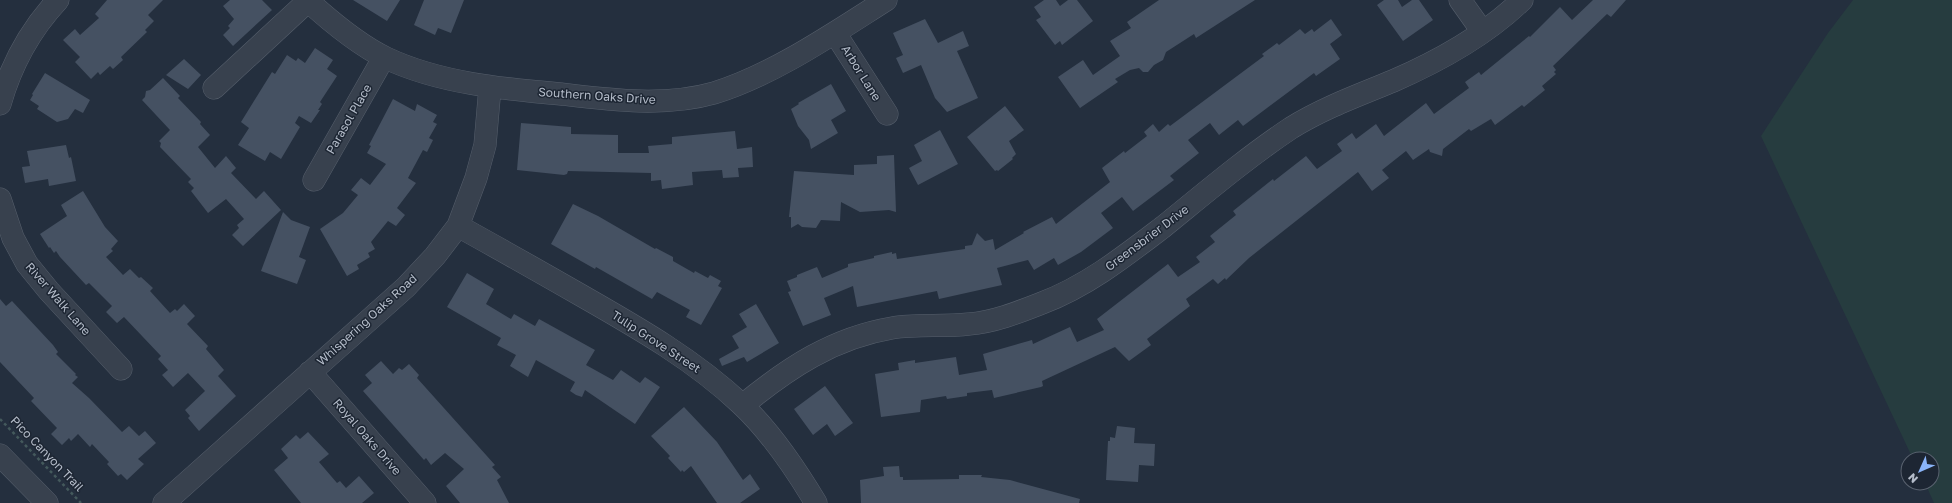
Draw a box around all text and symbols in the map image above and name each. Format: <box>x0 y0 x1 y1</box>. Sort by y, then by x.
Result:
street label: Arbor Lane <box>838 42 885 103</box>
street label: Parasol Place <box>323 81 375 156</box>
street label: Southern Oaks Drive <box>538 84 656 107</box>
street label: Greensbrier Drive <box>1102 201 1191 274</box>
street label: River Walk Lane <box>23 259 94 338</box>
street label: Whispering Oaks Road <box>313 271 420 369</box>
street label: Tulip Grove Street <box>609 307 704 376</box>
street label: Royal Oaks Drive <box>330 395 405 478</box>
street label: Pico Canyon Trail <box>8 413 87 494</box>
north arrow <box>1900 451 1940 491</box>
text: N <box>1905 471 1920 486</box>

